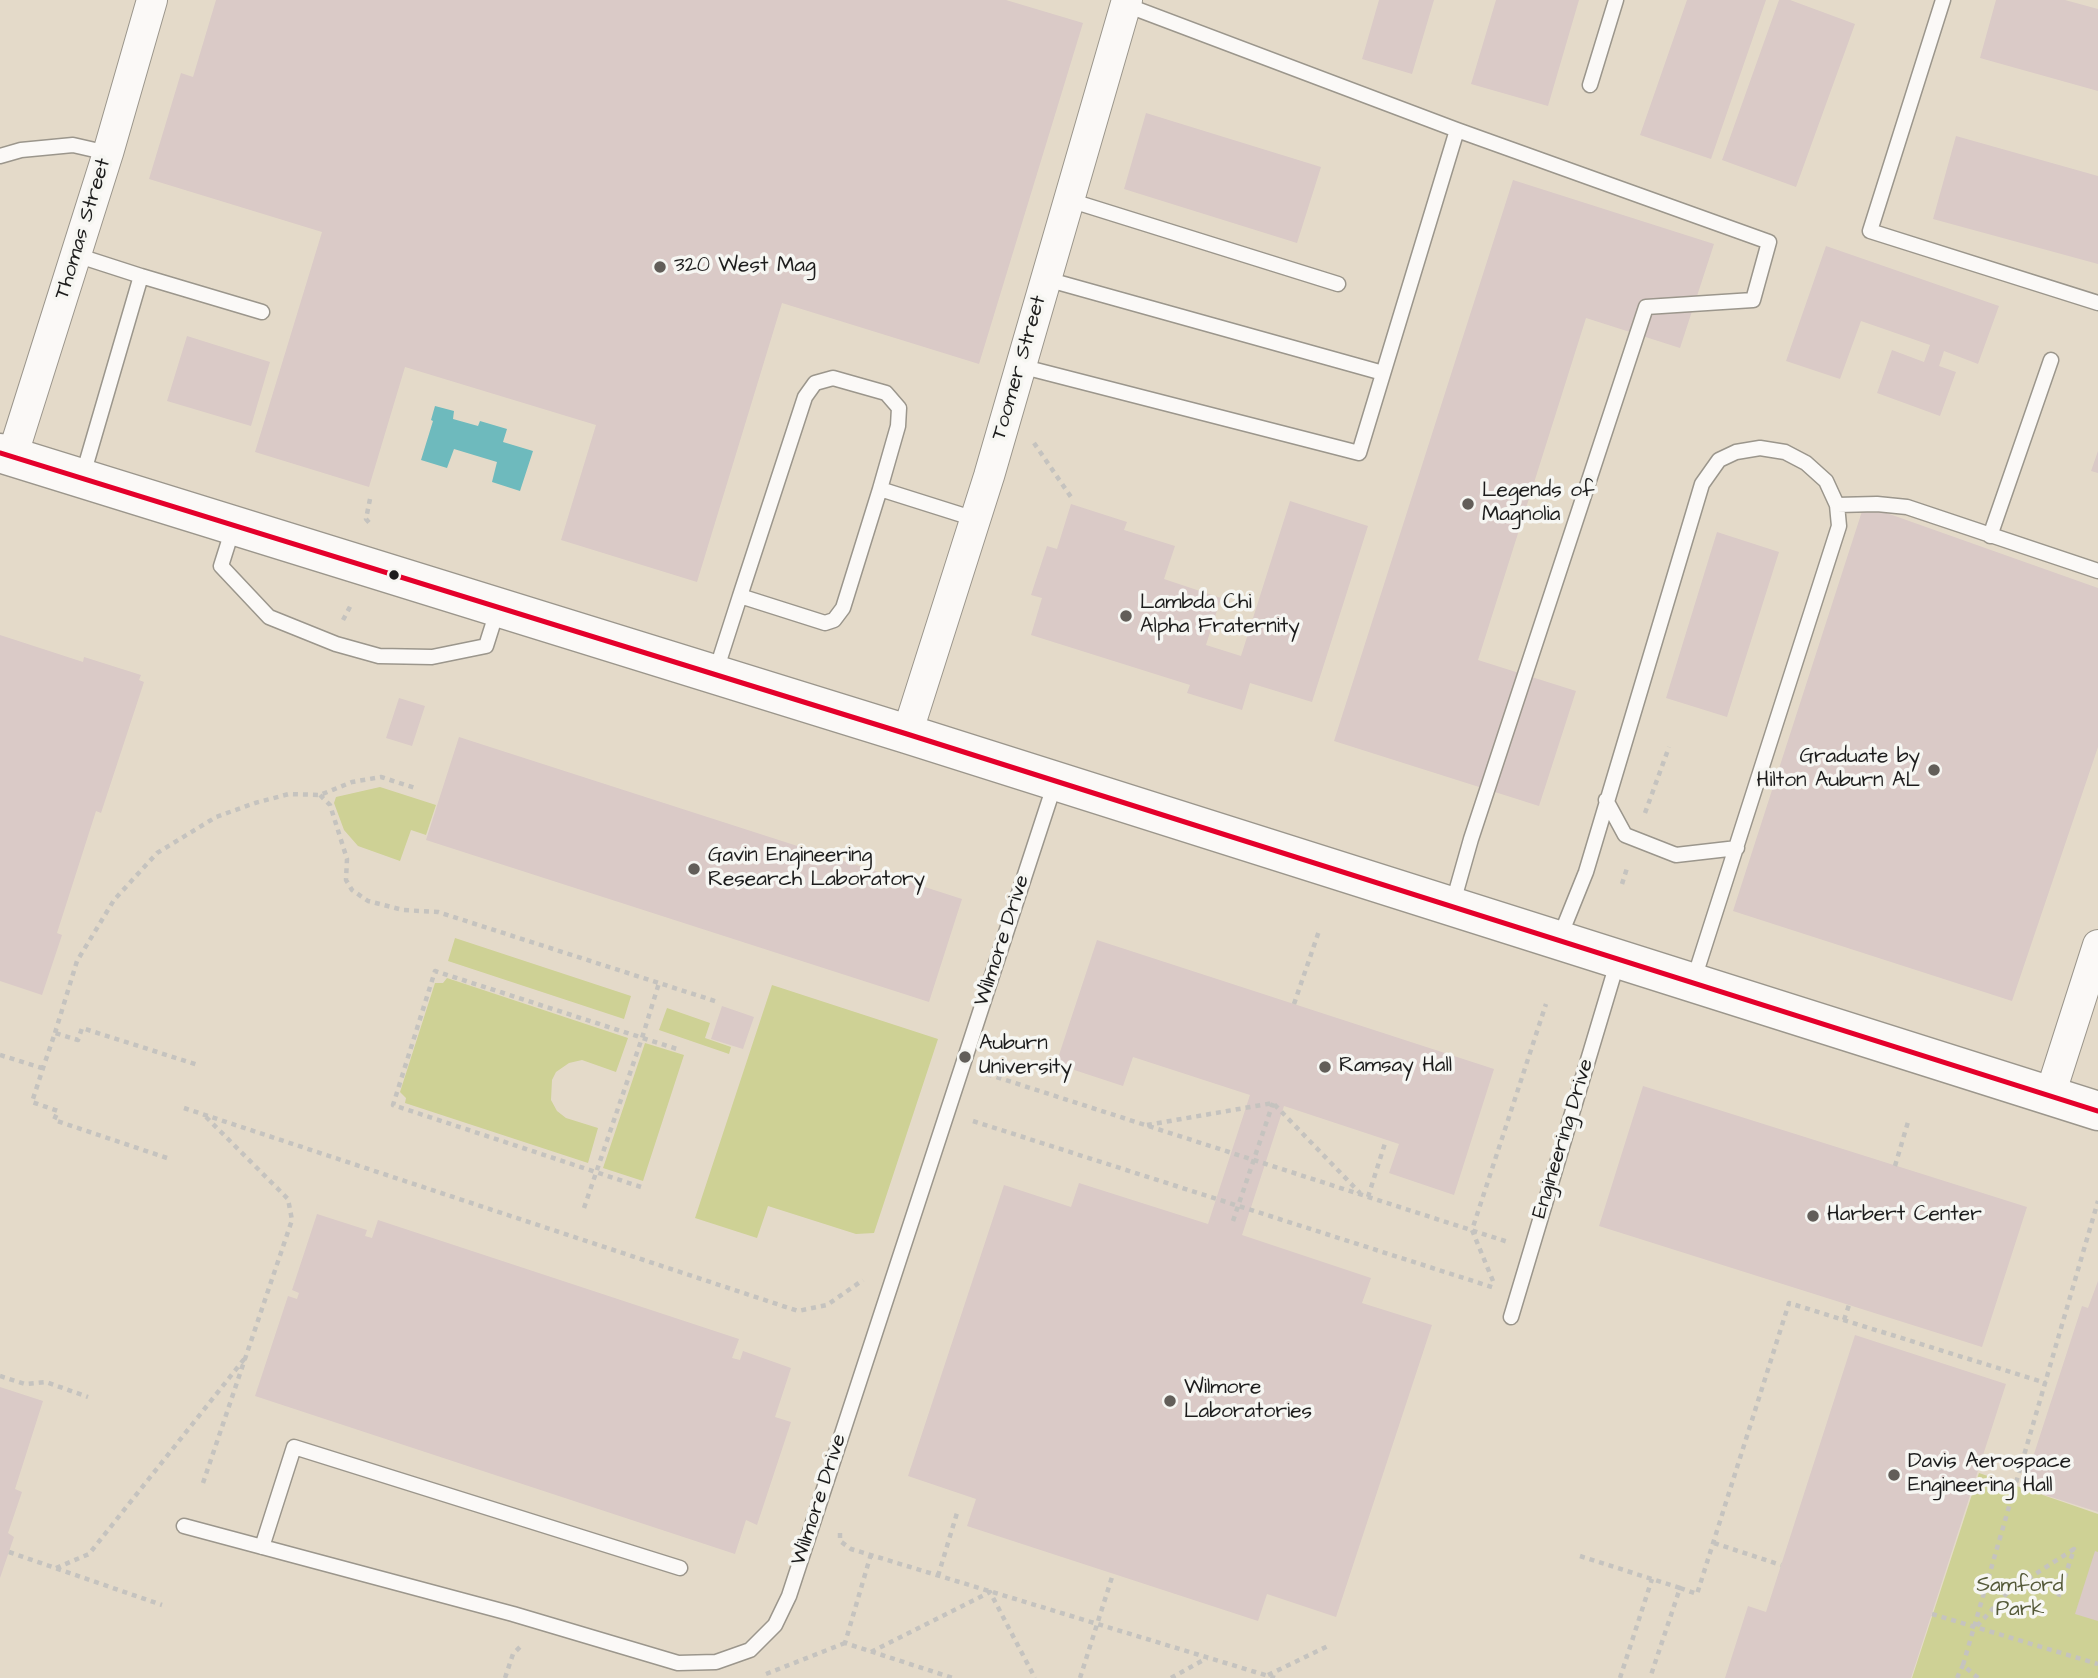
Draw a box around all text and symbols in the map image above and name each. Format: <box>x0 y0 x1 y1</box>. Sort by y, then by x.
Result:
street label: Thomas Street <box>51 155 117 303</box>
place label: 320 West Mag <box>674 254 816 280</box>
marker: 320 West Mag <box>652 259 668 275</box>
street label: Toomer Street <box>987 293 1053 443</box>
place label: Legends of Magnolia <box>1482 479 1595 529</box>
marker: Legends of Magnolia <box>1460 496 1476 512</box>
unlabelled marker <box>387 568 401 582</box>
place label: Lambda Chi Alpha Fraternity <box>1140 591 1300 641</box>
marker: Lambda Chi Alpha Fraternity <box>1118 608 1134 624</box>
place label: Graduate by Hilton Auburn AL <box>1757 745 1920 795</box>
marker: Graduate by Hilton Auburn AL <box>1926 762 1942 778</box>
place label: Gavin Engineering Research Laboratory <box>708 844 925 894</box>
marker: Gavin Engineering Research Laboratory <box>686 861 702 877</box>
street label: Wilmore Drive <box>970 872 1036 1010</box>
place label: Auburn University <box>979 1032 1072 1082</box>
marker: Auburn University <box>957 1049 973 1065</box>
place label: Ramsay Hall <box>1339 1054 1452 1080</box>
street label: Engineering Drive <box>1528 1056 1600 1222</box>
marker: Ramsay Hall <box>1317 1059 1333 1075</box>
place label: Harbert Center <box>1827 1203 1982 1229</box>
marker: Harbert Center <box>1805 1208 1821 1224</box>
place label: Wilmore Laboratories <box>1184 1376 1312 1426</box>
marker: Wilmore Laboratories <box>1162 1393 1178 1409</box>
street label: Wilmore Drive <box>787 1431 853 1569</box>
place label: Davis Aerospace Engineering Hall <box>1908 1450 2071 1500</box>
marker: Davis Aerospace Engineering Hall <box>1886 1467 1902 1483</box>
park label: Samford Park <box>1976 1574 2064 1624</box>

